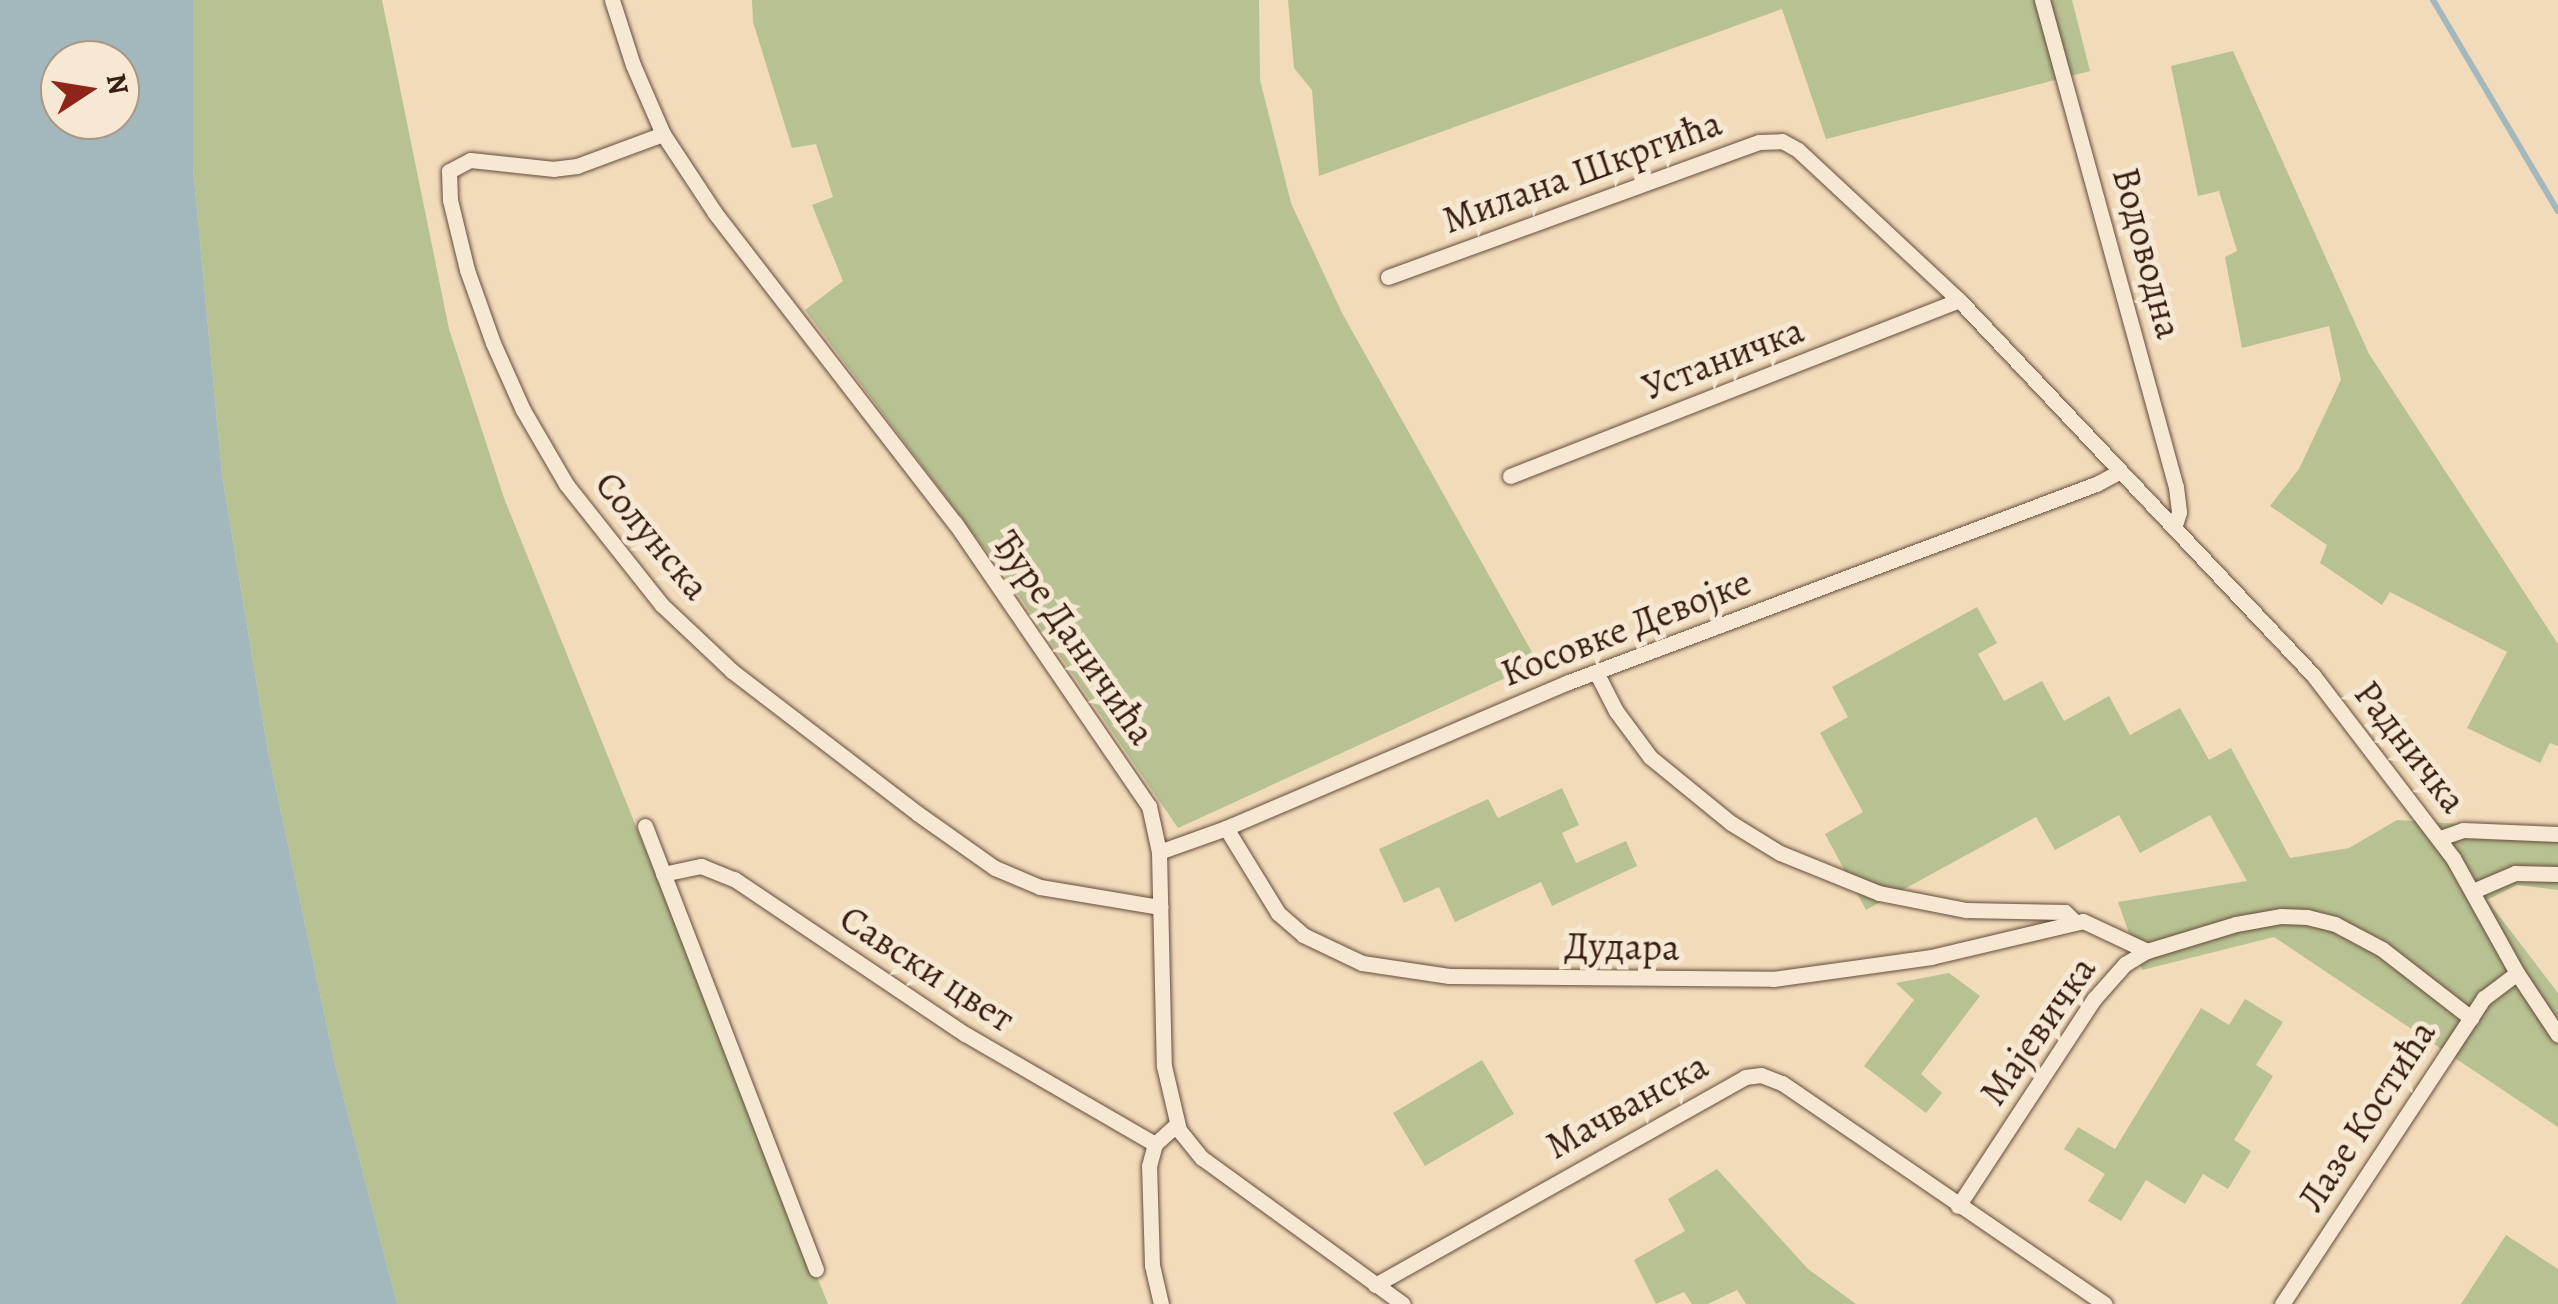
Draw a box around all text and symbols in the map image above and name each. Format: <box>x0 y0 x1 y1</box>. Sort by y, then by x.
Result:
north arrow <box>40 40 140 140</box>
text: N <box>97 70 138 98</box>
street label: Милана Шкргића <box>1436 100 1728 244</box>
street label: Водоводна <box>2102 163 2192 343</box>
street label: Устаничка <box>1636 307 1810 411</box>
street label: Солунска <box>585 463 719 609</box>
street label: Ђуре Даничића <box>983 522 1165 754</box>
street label: Косовке Девојке <box>1495 559 1757 697</box>
street label: Радничка <box>2344 672 2476 822</box>
street label: Савски цвет <box>831 896 1023 1042</box>
street label: Дудара <box>1564 923 1680 971</box>
street label: Мајевичка <box>1970 948 2106 1114</box>
street label: Лазе Костића <box>2288 1012 2446 1220</box>
street label: Мачванска <box>1538 1043 1716 1169</box>

